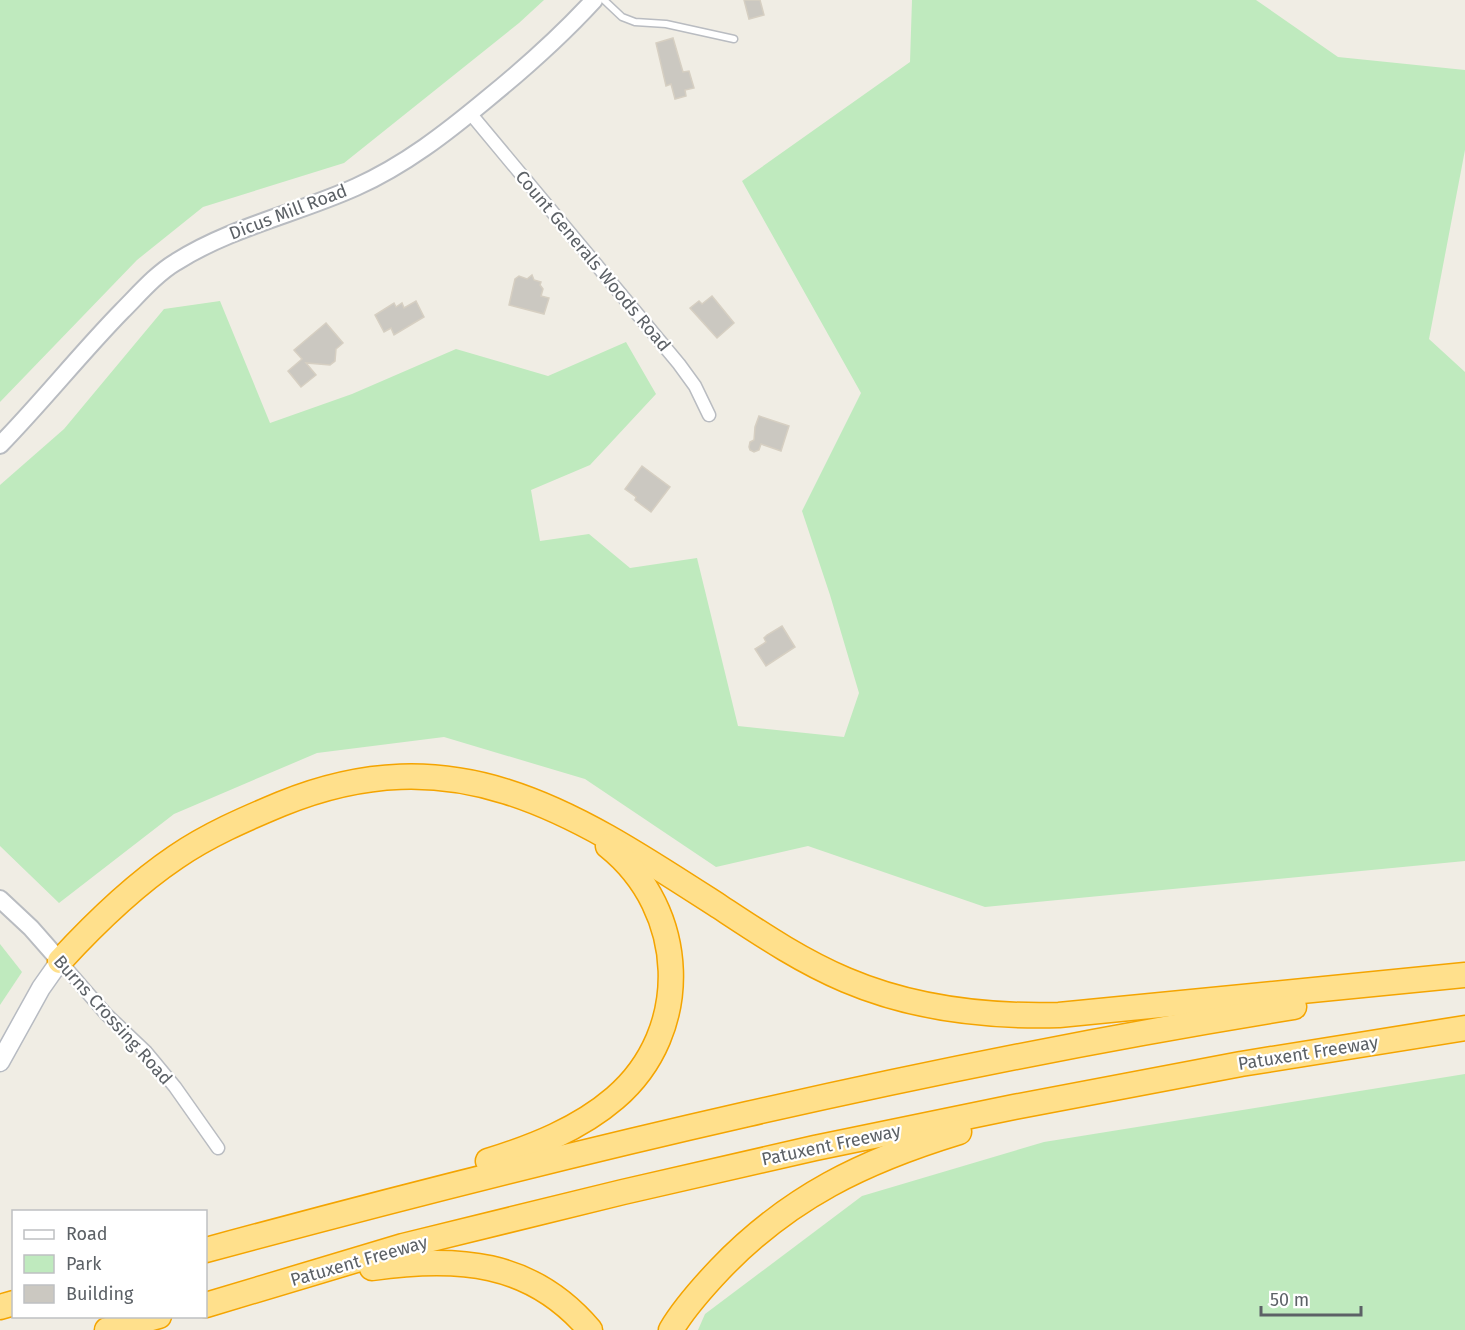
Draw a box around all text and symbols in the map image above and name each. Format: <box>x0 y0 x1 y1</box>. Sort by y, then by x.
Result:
street label: Count Generals Woods Road <box>511 166 675 356</box>
street label: Dicus Mill Road <box>226 179 350 245</box>
street label: Burns Crossing Road <box>49 951 177 1089</box>
street label: Patuxent Freeway <box>1236 1031 1380 1075</box>
street label: Patuxent Freeway <box>759 1119 903 1170</box>
legend <box>12 1210 207 1318</box>
text: Road <box>66 1223 108 1245</box>
street label: Patuxent Freeway <box>288 1231 430 1291</box>
text: Park <box>66 1253 102 1275</box>
scale bar <box>1261 1279 1362 1317</box>
text: Building <box>66 1283 134 1305</box>
text: 50 m <box>1270 1289 1309 1311</box>

